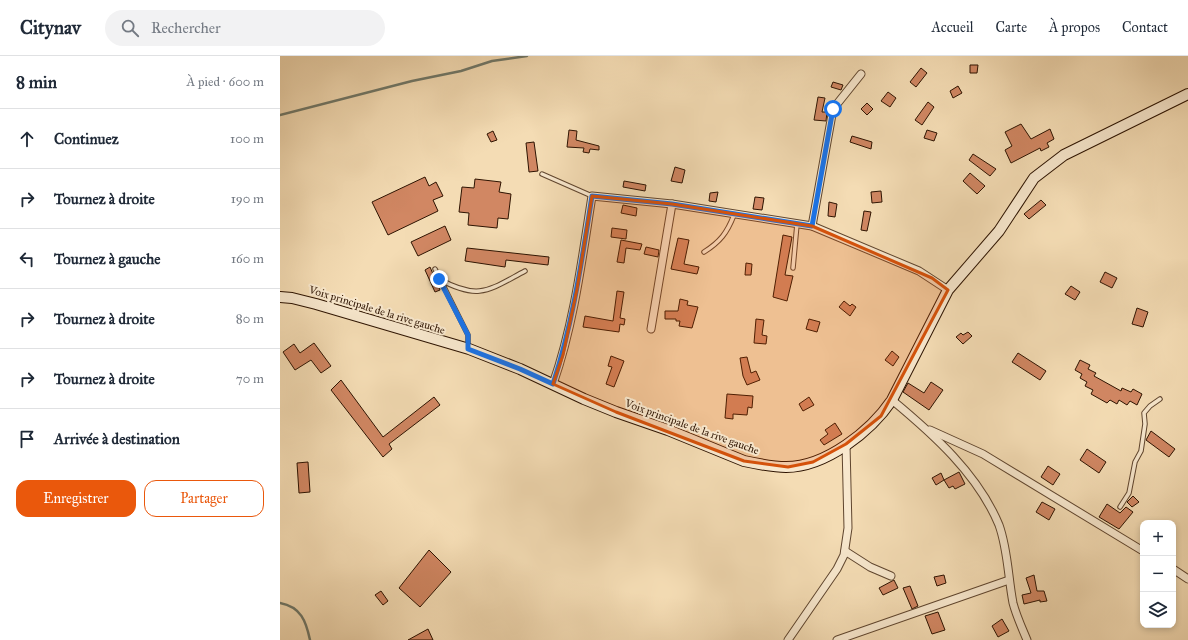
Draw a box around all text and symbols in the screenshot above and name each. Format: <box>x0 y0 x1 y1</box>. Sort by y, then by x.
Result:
search box <box>105 10 385 46</box>
text: Citynav <box>20 16 81 39</box>
icon: search <box>119 17 141 39</box>
text: Rechercher <box>151 19 221 37</box>
text: Accueil <box>931 19 974 36</box>
text: Carte <box>996 19 1027 36</box>
text: À propos <box>1049 19 1100 36</box>
text: Contact <box>1122 19 1168 36</box>
text: 8 min <box>16 72 57 93</box>
text: À pied · 600 m <box>187 74 264 90</box>
route start <box>824 100 842 118</box>
icon: ahead <box>16 128 38 150</box>
text: Continuez <box>54 130 119 148</box>
text: 100 m <box>230 131 264 147</box>
icon: right <box>16 188 38 210</box>
text: Tournez à droite <box>54 190 155 208</box>
text: 190 m <box>231 191 264 207</box>
icon: left <box>16 248 38 270</box>
text: Tournez à gauche <box>54 250 161 268</box>
text: 160 m <box>231 251 264 267</box>
route end <box>430 270 448 288</box>
street label: Voix principale de la rive gauche <box>306 283 447 337</box>
icon: right <box>16 308 38 330</box>
text: Tournez à droite <box>54 310 155 328</box>
text: 80 m <box>236 311 264 327</box>
icon: right <box>16 368 38 390</box>
text: Tournez à droite <box>54 370 155 388</box>
text: 70 m <box>236 371 264 387</box>
street label: Voix principale de la rive gauche <box>622 396 761 457</box>
icon: arrive <box>16 428 38 450</box>
text: Arrivée à destination <box>54 430 180 448</box>
button: Enregistrer <box>16 480 136 517</box>
button: Partager <box>144 480 264 517</box>
map controls <box>1140 520 1176 628</box>
button: + <box>1140 520 1176 556</box>
button: − <box>1140 556 1176 592</box>
button: layers <box>1140 592 1176 628</box>

